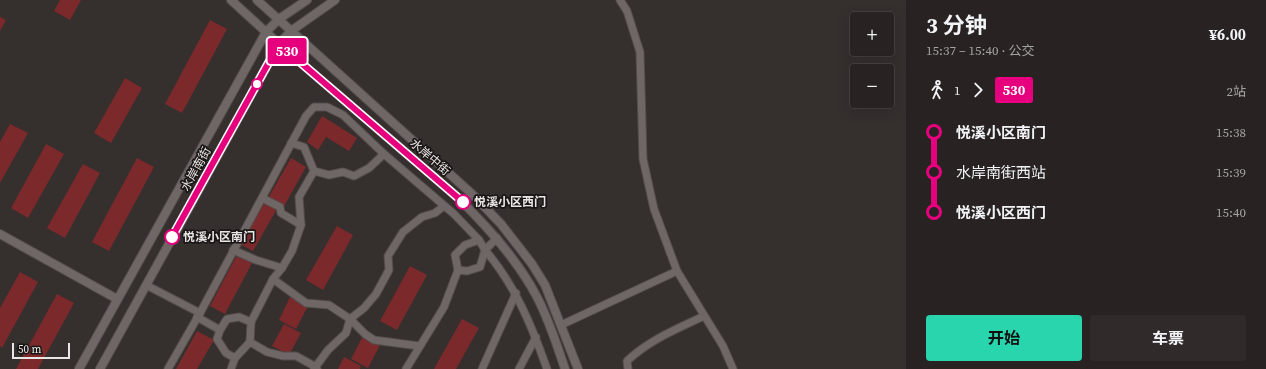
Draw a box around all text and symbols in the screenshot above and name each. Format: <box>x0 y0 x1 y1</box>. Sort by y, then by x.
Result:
text: 3 分钟 <box>926 10 987 40</box>
map controls <box>850 12 894 108</box>
button: + <box>850 12 894 56</box>
text: ¥6.00 <box>1209 24 1246 45</box>
line badge: 530 <box>264 38 310 64</box>
text: 530 <box>276 41 298 61</box>
text: 15:37 – 15:40 · 公交 <box>926 42 1034 59</box>
button: − <box>850 64 894 108</box>
unlabelled marker <box>251 78 263 90</box>
icon: walk <box>926 79 948 101</box>
icon: forward <box>967 79 989 101</box>
text: 530 <box>1003 80 1025 100</box>
text: 1 <box>954 82 961 99</box>
text: 2站 <box>1226 83 1246 100</box>
text: 悦溪小区南门 <box>956 122 1046 143</box>
text: 15:38 <box>1216 124 1246 141</box>
street label: 水岸中街 <box>407 135 453 179</box>
street label: 水岸南街 <box>177 144 215 194</box>
text: 水岸南街西站 <box>956 162 1046 183</box>
text: 15:39 <box>1216 164 1246 181</box>
marker: 悦溪小区西门 <box>455 194 471 210</box>
place label: 悦溪小区西门 <box>474 194 546 210</box>
text: 悦溪小区西门 <box>956 202 1046 223</box>
text: 15:40 <box>1216 204 1246 221</box>
marker: 悦溪小区南门 <box>164 229 180 245</box>
place label: 悦溪小区南门 <box>183 229 255 245</box>
button: 开始 <box>926 315 1082 361</box>
button: 车票 <box>1090 315 1246 361</box>
scale bar <box>12 341 70 360</box>
text: 50 m <box>18 342 41 357</box>

